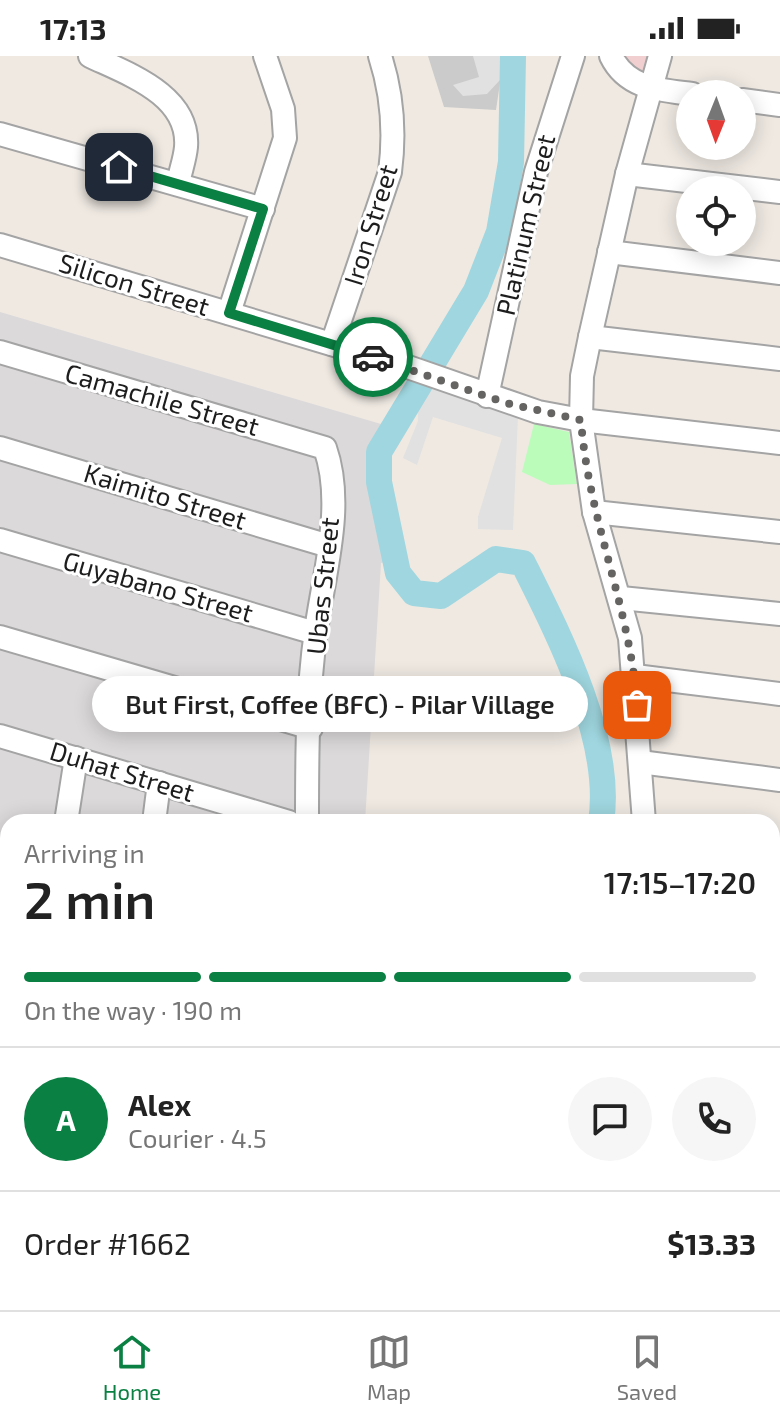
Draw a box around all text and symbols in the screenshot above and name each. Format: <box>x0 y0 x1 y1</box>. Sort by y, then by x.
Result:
text: 17:13 <box>40 10 106 46</box>
north arrow <box>676 80 756 160</box>
map controls <box>676 80 756 256</box>
street label: Platinum Street <box>489 131 560 318</box>
pin <box>85 133 153 201</box>
icon: home <box>97 145 141 189</box>
street label: Iron Street <box>336 160 403 289</box>
button: locate <box>676 176 756 256</box>
street label: Silicon Street <box>55 246 213 321</box>
courier <box>333 317 413 397</box>
icon: car <box>351 335 395 379</box>
street label: Camachile Street <box>62 356 263 441</box>
street label: Kaimito Street <box>81 456 250 535</box>
street label: Ubas Street <box>299 516 344 656</box>
street label: Guyabano Street <box>60 544 257 628</box>
pin <box>603 671 671 739</box>
callout: But First, Coffee (BFC) - Pilar Village <box>93 677 589 733</box>
icon: bag <box>615 683 659 727</box>
text: But First, Coffee (BFC) - Pilar Village <box>125 688 555 719</box>
street label: Duhat Street <box>46 734 198 807</box>
text: Arriving in <box>24 837 145 868</box>
text: 17:15–17:20 <box>604 864 756 900</box>
text: 2 min <box>24 867 155 929</box>
text: On the way · 190 m <box>24 994 242 1025</box>
button: chat <box>568 1077 652 1161</box>
button: phone <box>672 1077 756 1161</box>
text: Alex <box>128 1086 191 1122</box>
text: A <box>56 1101 76 1137</box>
text: Courier · 4.5 <box>128 1122 267 1153</box>
text: Order #1662 <box>24 1225 191 1261</box>
text: $13.33 <box>667 1225 756 1261</box>
tab: Home <box>103 1330 161 1404</box>
tab: Map <box>367 1330 411 1404</box>
tab: Saved <box>617 1330 677 1404</box>

